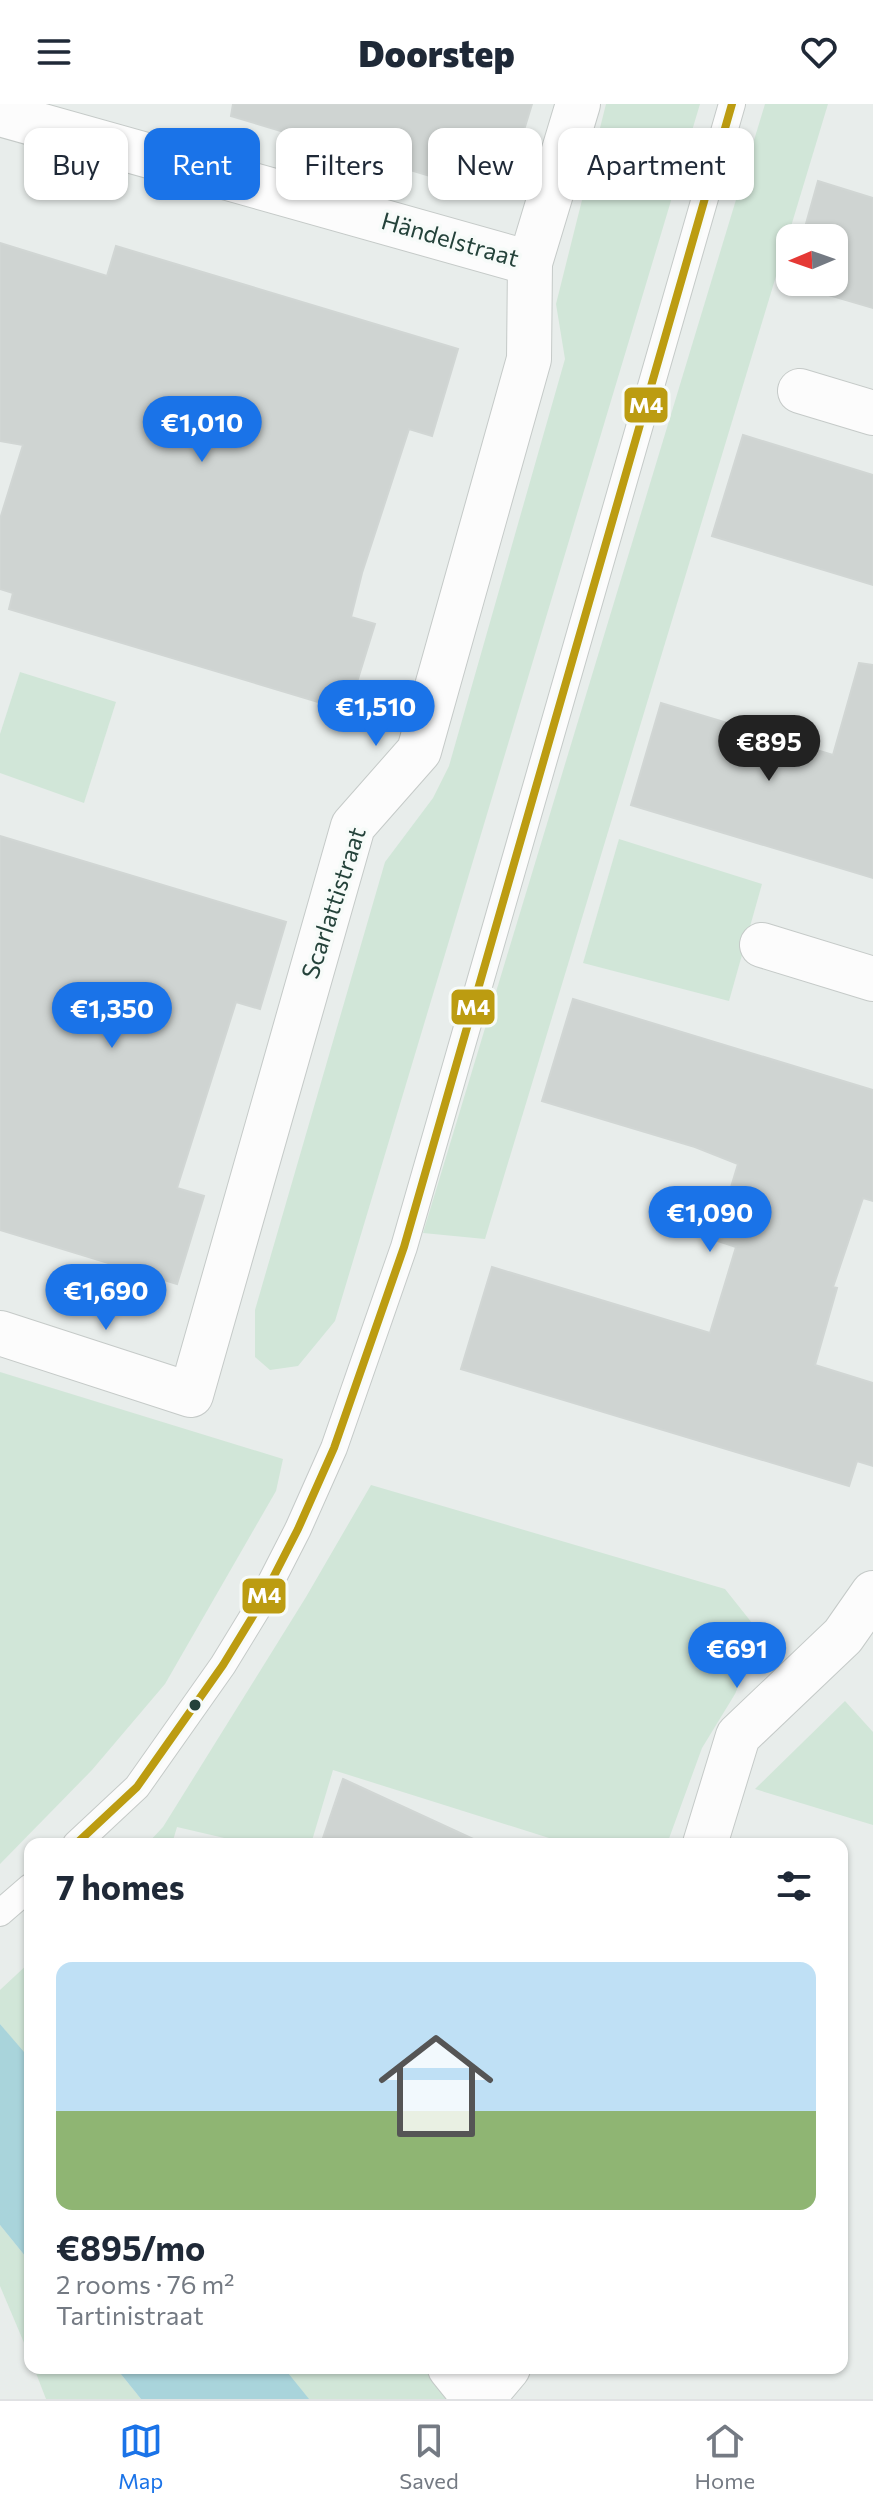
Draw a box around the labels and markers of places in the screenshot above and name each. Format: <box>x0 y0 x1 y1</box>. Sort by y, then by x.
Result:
pin: €1,010 <box>137 396 267 464</box>
pin: €1,510 <box>311 680 441 748</box>
pin: €895 <box>722 715 816 783</box>
pin: €1,350 <box>47 982 177 1050</box>
pin: €1,090 <box>645 1186 775 1254</box>
pin: €1,690 <box>41 1264 171 1332</box>
pin: €691 <box>690 1622 784 1690</box>
unlabelled marker <box>187 1697 203 1713</box>

